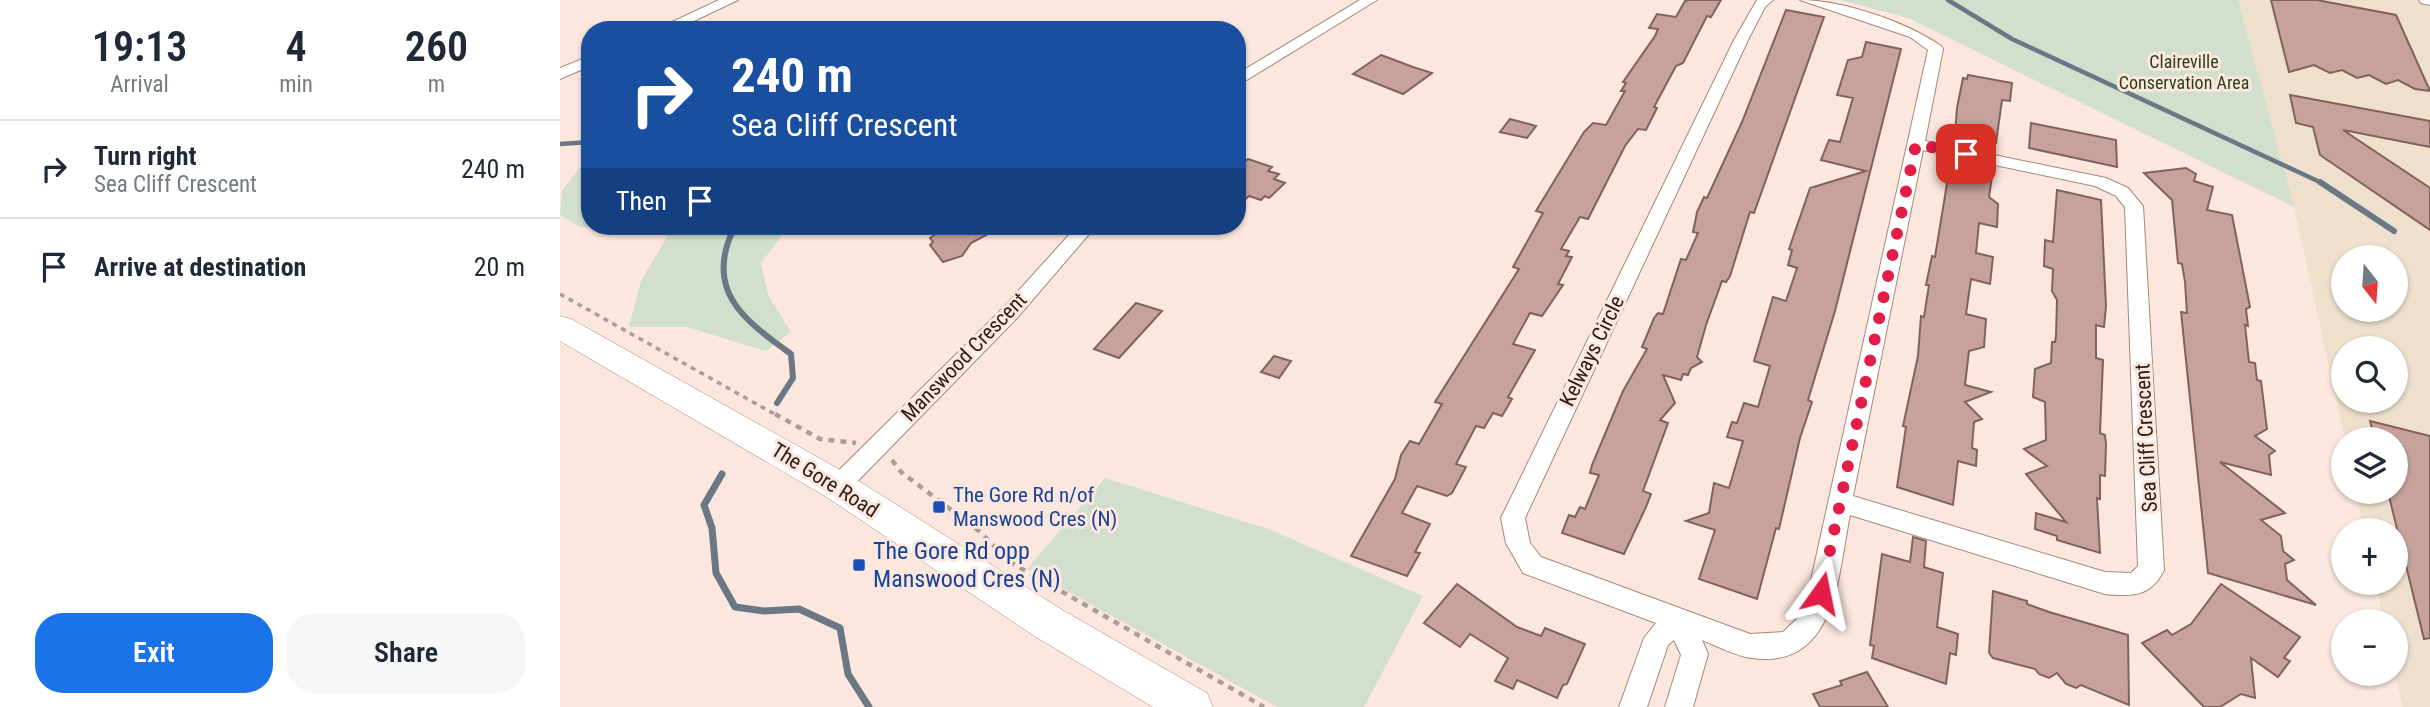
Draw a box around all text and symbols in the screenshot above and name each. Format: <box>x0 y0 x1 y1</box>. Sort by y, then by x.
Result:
text: 19:13 <box>92 22 187 71</box>
text: 4 <box>286 22 307 71</box>
text: 260 <box>405 22 468 71</box>
text: 240 m <box>731 47 853 104</box>
icon: right <box>616 49 707 140</box>
park label: Claireville Conservation Area <box>2119 51 2249 93</box>
text: Arrival <box>110 71 169 98</box>
text: min <box>279 71 313 98</box>
text: m <box>428 71 445 98</box>
text: Sea Cliff Crescent <box>731 106 958 144</box>
pin <box>1936 124 1996 184</box>
icon: arrive <box>1947 135 1985 173</box>
text: Turn right <box>94 141 196 171</box>
icon: right <box>35 150 73 188</box>
text: 240 m <box>461 154 525 184</box>
text: Sea Cliff Crescent <box>94 171 257 198</box>
icon: arrive <box>681 182 719 220</box>
text: Then <box>616 186 667 216</box>
north arrow <box>2331 245 2408 322</box>
map controls <box>2331 245 2408 686</box>
icon: arrive <box>35 248 73 286</box>
text: Arrive at destination <box>94 252 306 282</box>
text: 20 m <box>474 252 525 282</box>
street label: Manswood Crescent <box>897 288 1031 426</box>
street label: Kelways Circle <box>1555 292 1629 410</box>
button: search <box>2331 336 2408 413</box>
street label: Sea Cliff Crescent <box>2130 363 2162 513</box>
button: layers <box>2331 427 2408 504</box>
street label: The Gore Road <box>767 438 883 522</box>
place label: The Gore Rd n/of Manswood Cres (N) <box>953 483 1117 531</box>
marker: The Gore Rd n/of Manswood Cres (N) <box>931 499 947 515</box>
button: + <box>2331 518 2408 595</box>
place label: The Gore Rd opp Manswood Cres (N) <box>873 537 1061 593</box>
position arrow <box>1784 556 1858 630</box>
marker: The Gore Rd opp Manswood Cres (N) <box>851 557 867 573</box>
button: − <box>2331 609 2408 686</box>
button: Exit <box>35 613 273 693</box>
button: Share <box>287 613 525 693</box>

